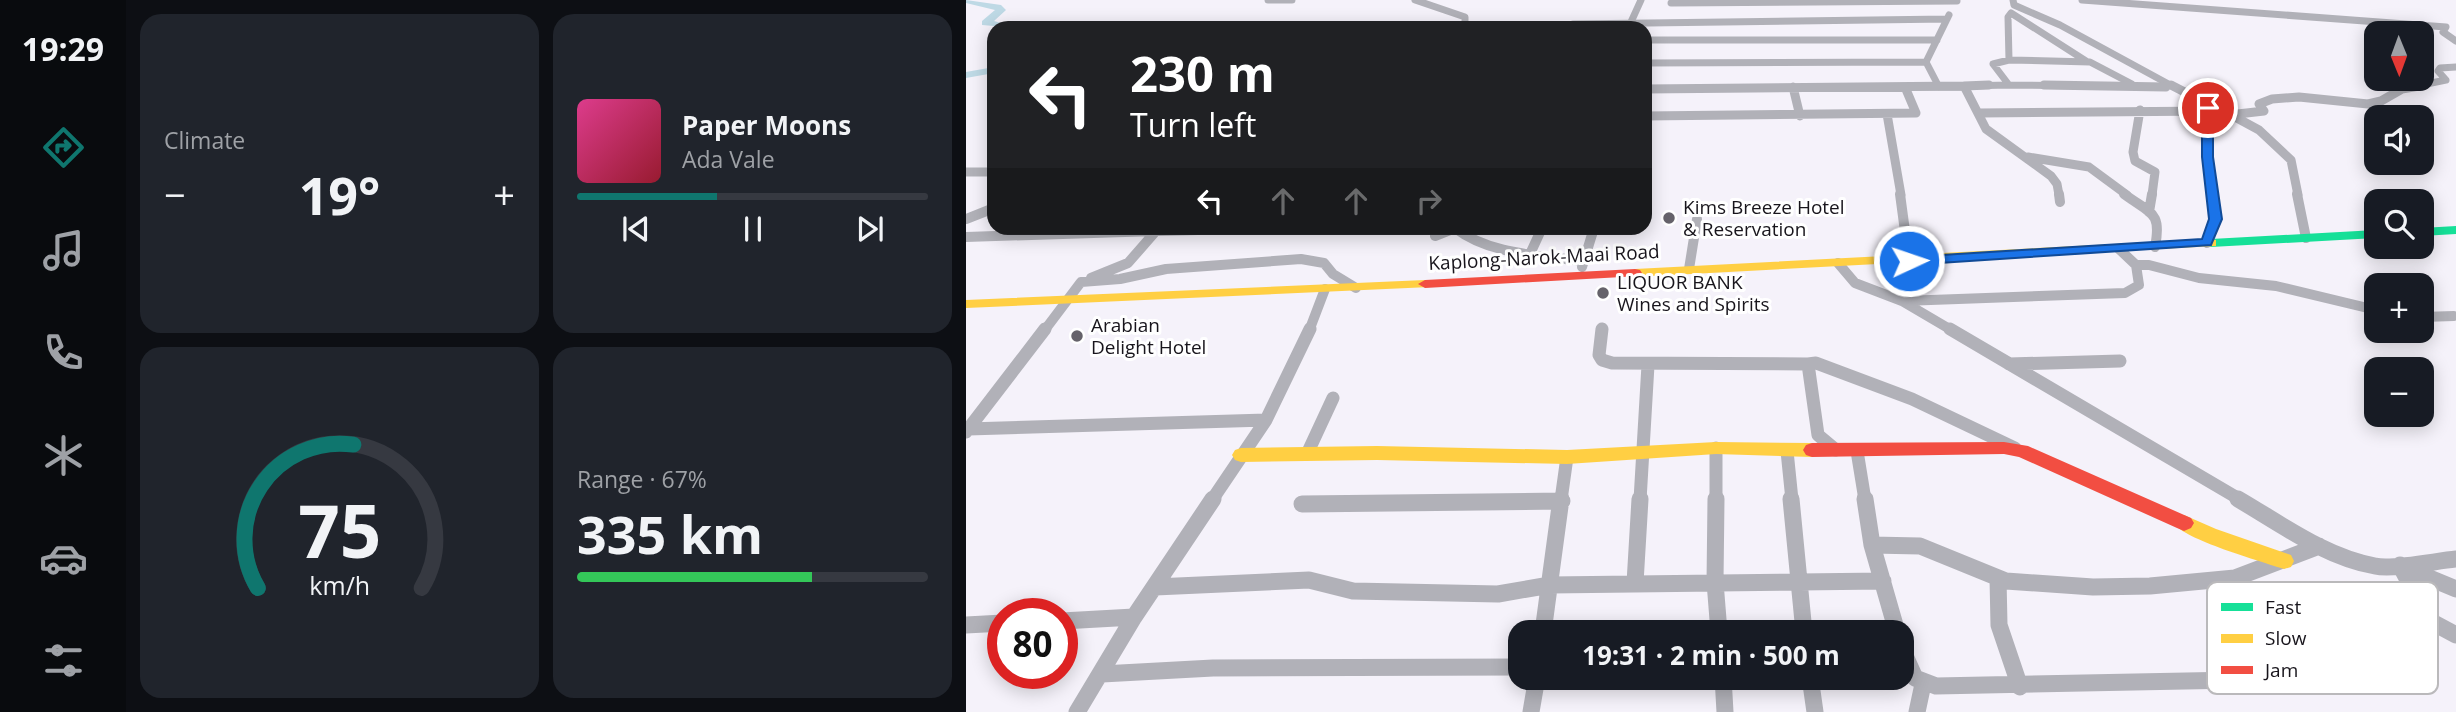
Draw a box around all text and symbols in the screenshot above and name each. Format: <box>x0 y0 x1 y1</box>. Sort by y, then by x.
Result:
north arrow <box>2364 21 2434 91</box>
map controls <box>2364 21 2434 427</box>
text: 19:29 <box>22 27 104 70</box>
text: 230 m <box>1130 40 1275 106</box>
icon: left <box>1015 49 1106 140</box>
pin <box>2178 78 2238 138</box>
icon: arrive <box>2189 89 2227 127</box>
text: Turn left <box>1130 103 1256 146</box>
button: sound <box>2364 105 2434 175</box>
text: Paper Moons <box>682 107 851 143</box>
icon: directions <box>39 123 88 172</box>
text: Climate <box>164 124 245 156</box>
text: Ada Vale <box>682 143 775 175</box>
text: 19° <box>299 159 380 230</box>
text: − <box>164 168 186 220</box>
text: + <box>493 168 515 220</box>
icon: left <box>1191 182 1229 220</box>
icon: ahead <box>1264 182 1302 220</box>
icon: ahead <box>1337 182 1375 220</box>
icon: right <box>1410 182 1448 220</box>
button: search <box>2364 189 2434 259</box>
place label: Kims Breeze Hotel & Reservation <box>1683 194 1845 242</box>
icon: previous <box>617 210 655 248</box>
icon: pause <box>734 210 772 248</box>
icon: next <box>851 210 889 248</box>
marker: Kims Breeze Hotel & Reservation <box>1661 210 1677 226</box>
position arrow <box>1872 224 1946 298</box>
icon: music <box>39 226 88 275</box>
street label: Kaplong-Narok-Maai Road <box>1428 238 1660 276</box>
place label: LIQUOR BANK Wines and Spirits <box>1617 269 1770 317</box>
button: + <box>2364 273 2434 343</box>
marker: LIQUOR BANK Wines and Spirits <box>1595 285 1611 301</box>
place label: Arabian Delight Hotel <box>1091 312 1206 360</box>
icon: phone <box>39 328 88 377</box>
marker: Arabian Delight Hotel <box>1069 328 1085 344</box>
button: − <box>2364 357 2434 427</box>
icon: climate <box>39 431 88 480</box>
text: Range · 67% <box>577 463 707 495</box>
text: 75 <box>298 481 381 580</box>
text: 335 km <box>577 498 763 569</box>
icon: car <box>39 534 88 583</box>
text: km/h <box>309 568 370 602</box>
legend <box>2207 582 2438 694</box>
text: Fast <box>2265 594 2301 620</box>
speed limit sign: 80 <box>987 598 1078 689</box>
text: Slow <box>2265 625 2307 651</box>
icon: filters <box>39 636 88 685</box>
text: 19:31 · 2 min · 500 m <box>1582 637 1840 673</box>
text: Jam <box>2263 657 2298 683</box>

